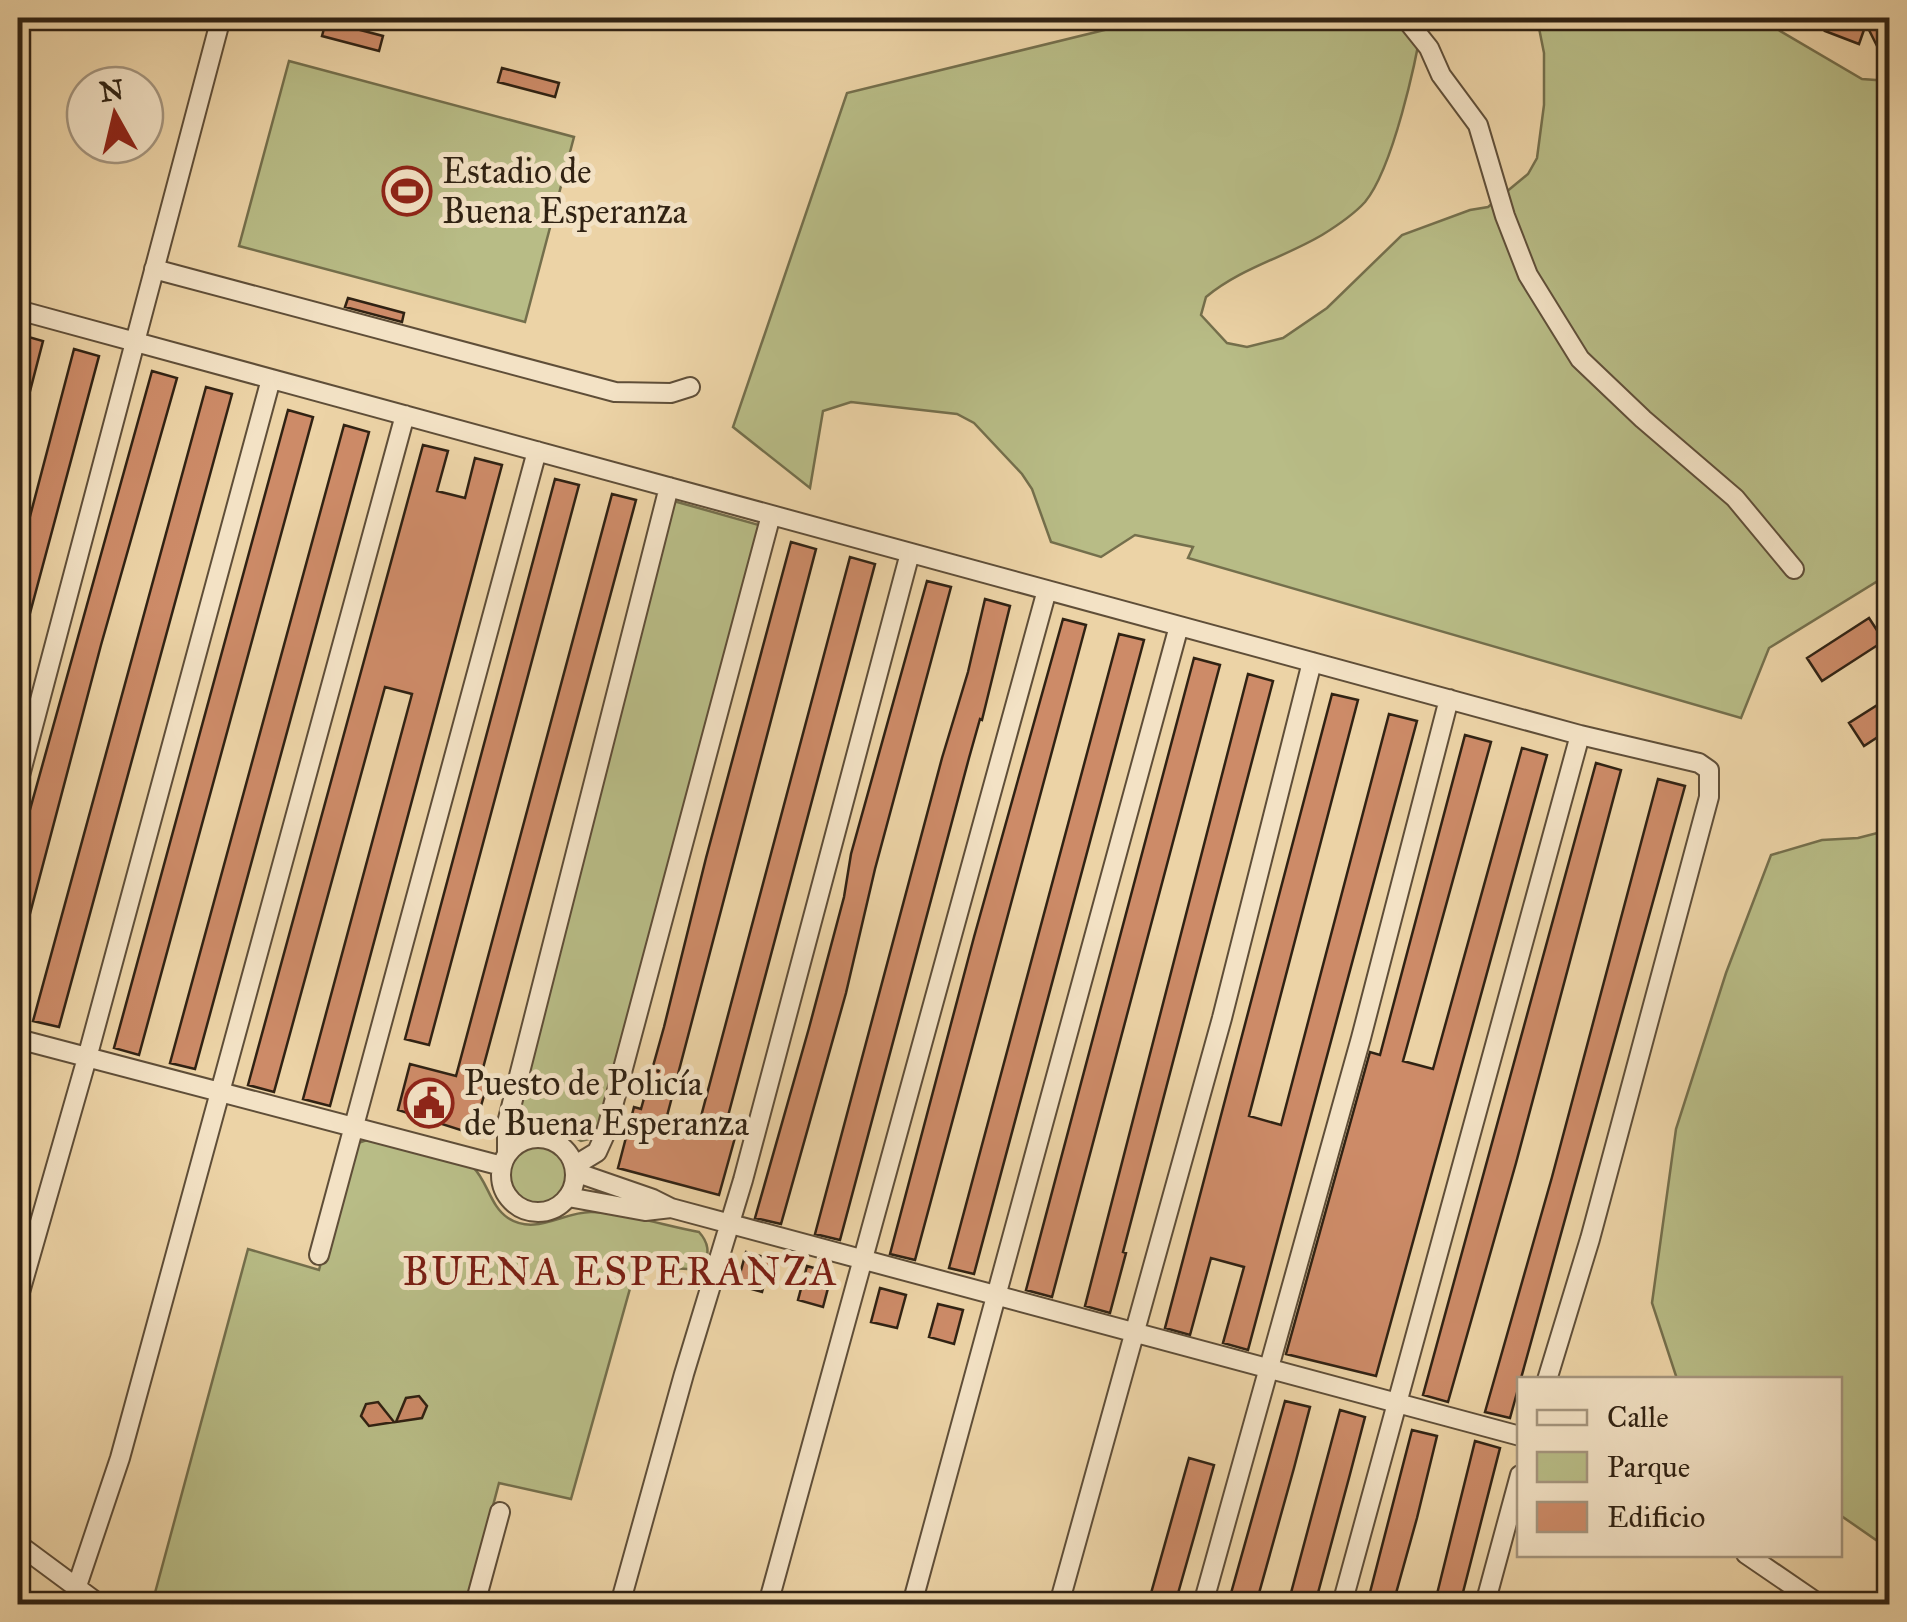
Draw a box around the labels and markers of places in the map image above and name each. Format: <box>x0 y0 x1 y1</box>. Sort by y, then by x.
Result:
place label: Estadio de Buena Esperanza <box>442 150 688 233</box>
sports icon: Estadio de Buena Esperanza <box>381 165 433 217</box>
place label: Puesto de Policía de Buena Esperanza <box>464 1062 749 1145</box>
public building icon: Puesto de Policía de Buena Esperanza <box>403 1077 455 1129</box>

